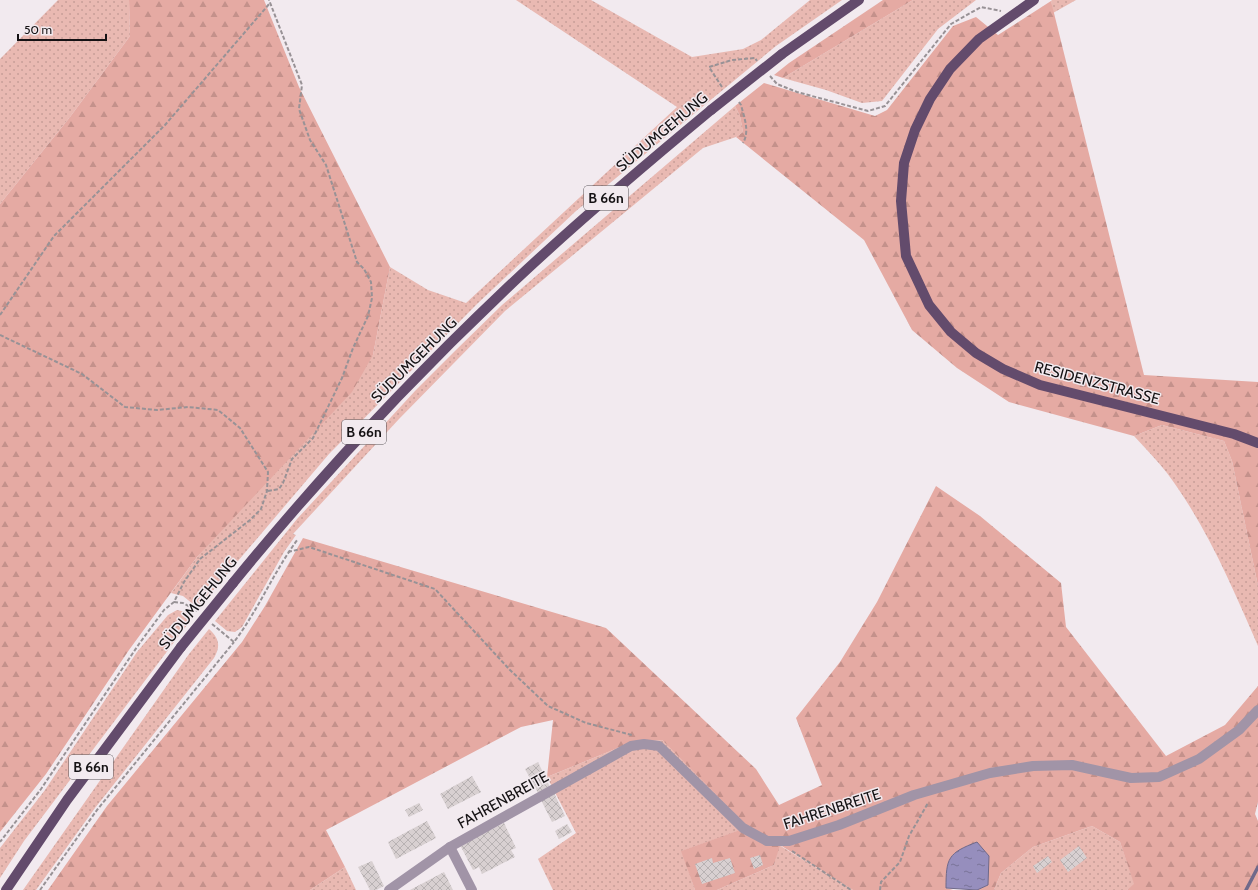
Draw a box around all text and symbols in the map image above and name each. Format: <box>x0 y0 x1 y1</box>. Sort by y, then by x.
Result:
scale bar <box>18 16 106 42</box>
text: 50 m <box>24 22 52 37</box>
street label: SÜDUMGEHUNG <box>613 89 711 175</box>
road number: B 66n <box>584 186 628 210</box>
street label: SÜDUMGEHUNG <box>367 313 461 407</box>
street label: RESIDENZSTRASSE <box>1032 358 1162 408</box>
road number: B 66n <box>342 420 386 444</box>
street label: SÜDUMGEHUNG <box>155 553 241 653</box>
road number: B 66n <box>69 755 113 779</box>
street label: FAHRENBREITE <box>454 768 552 832</box>
street label: FAHRENBREITE <box>781 785 883 833</box>

